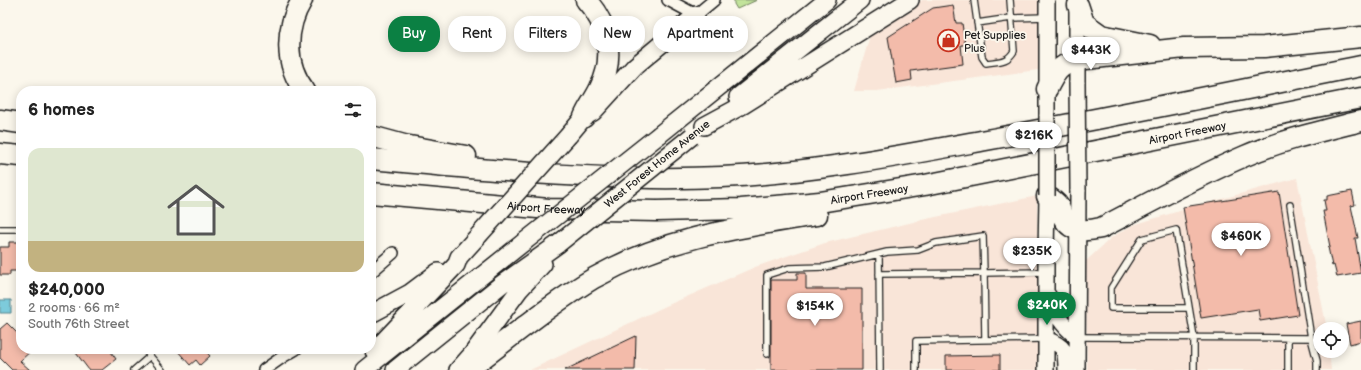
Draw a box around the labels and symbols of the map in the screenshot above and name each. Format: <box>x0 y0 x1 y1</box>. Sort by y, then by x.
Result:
shop icon: Pet Supplies Plus <box>936 28 962 54</box>
place label: Pet Supplies Plus <box>964 29 1026 55</box>
pin: $443K <box>1063 37 1119 71</box>
street label: West Forest Home Avenue <box>602 117 713 211</box>
street label: Airport Freeway <box>1148 119 1227 147</box>
pin: $216K <box>1006 122 1062 156</box>
street label: Airport Freeway <box>830 181 909 207</box>
street label: Airport Freeway <box>507 199 586 216</box>
pin: $460K <box>1213 223 1269 257</box>
pin: $235K <box>1004 238 1060 272</box>
pin: $240K <box>1019 292 1075 326</box>
pin: $154K <box>787 293 843 327</box>

